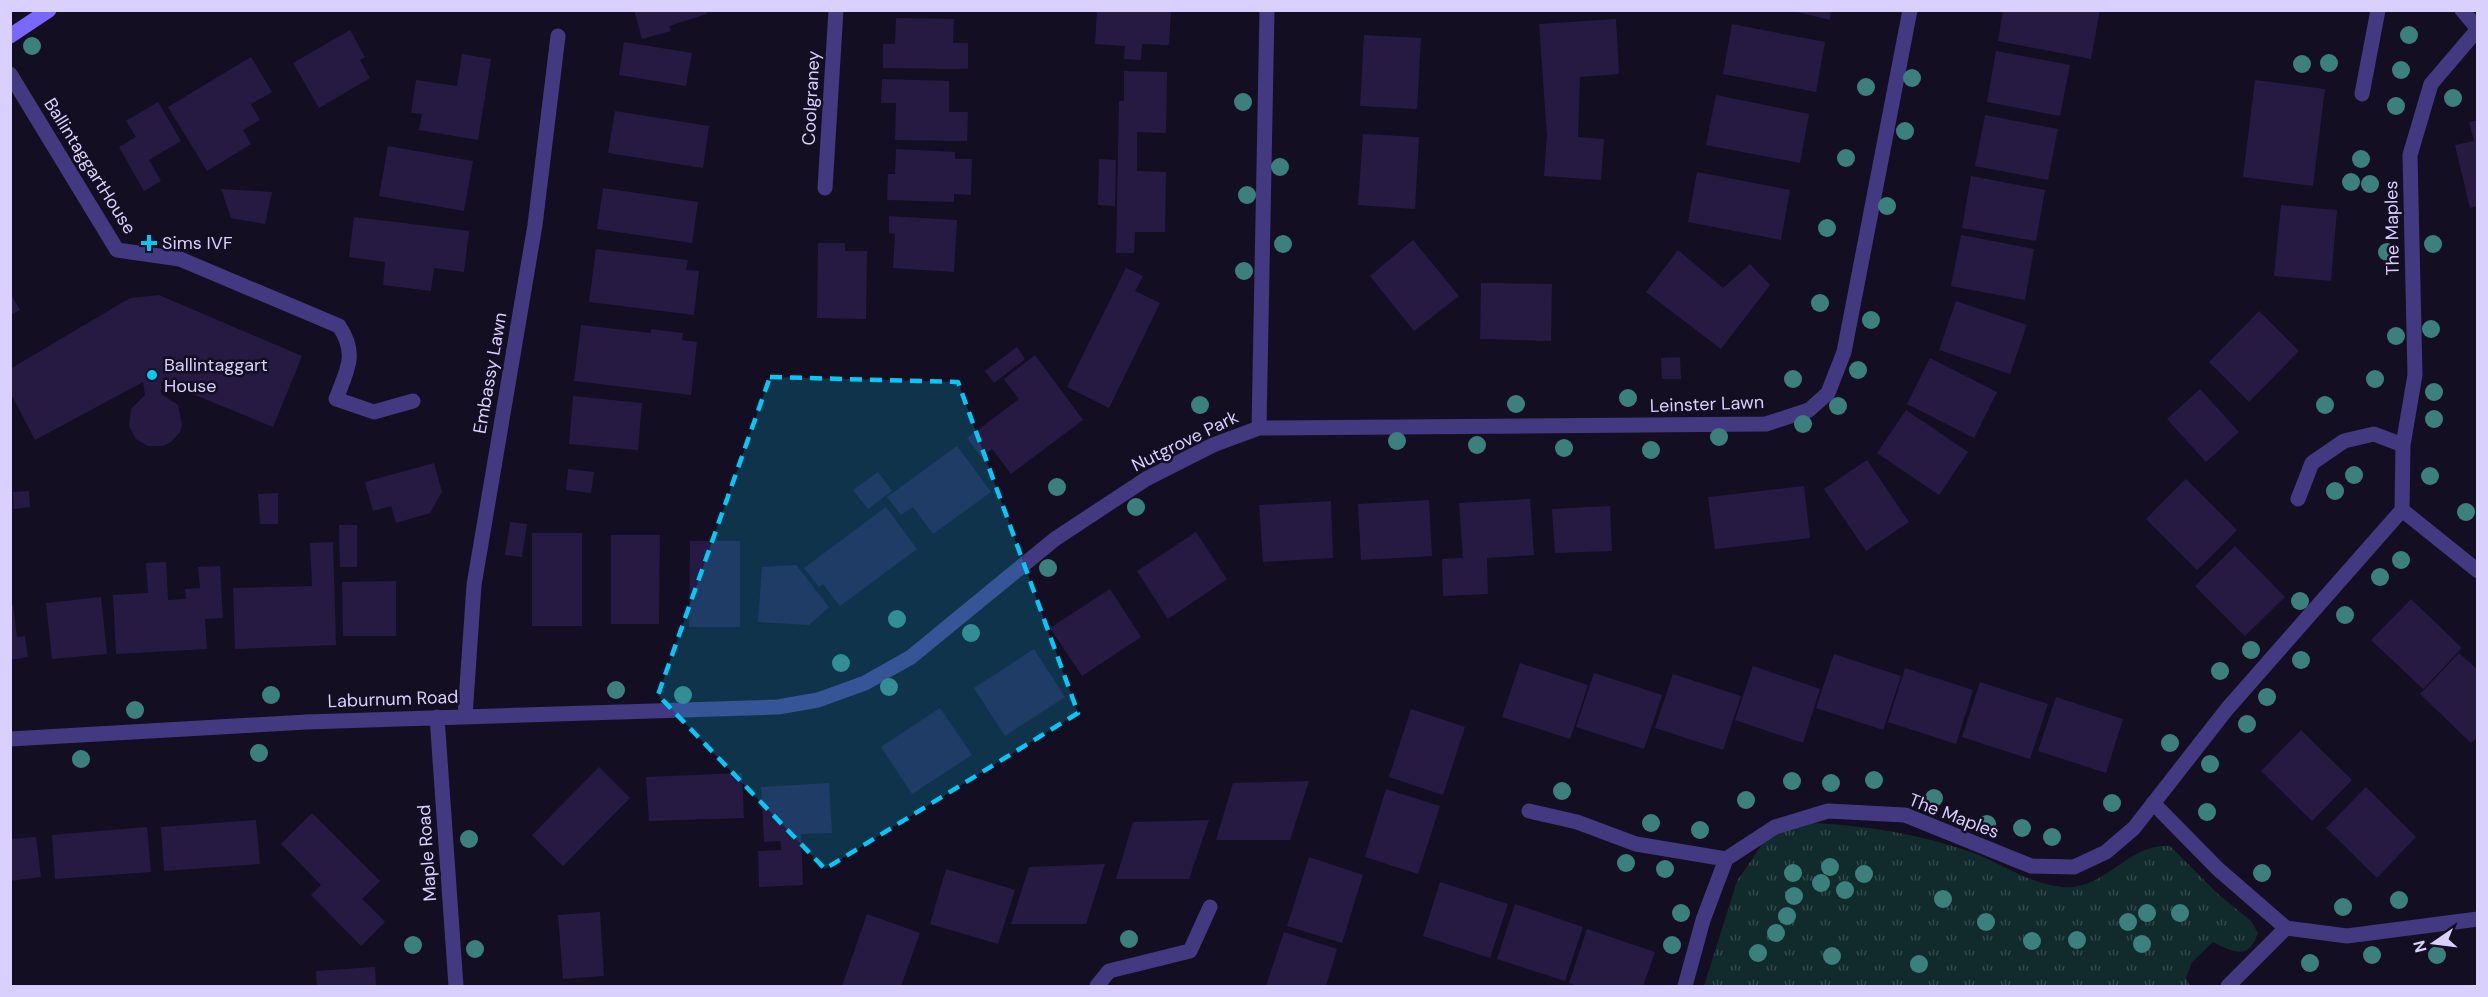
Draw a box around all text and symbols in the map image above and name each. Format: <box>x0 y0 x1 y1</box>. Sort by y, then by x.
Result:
street label: Coolgraney <box>797 50 825 146</box>
street label: BallintaggartHouse <box>38 93 142 239</box>
street label: The Maples <box>2379 180 2405 276</box>
place label: Sims IVF <box>162 231 233 255</box>
marker: Sims IVF <box>140 234 158 252</box>
street label: Embassy Lawn <box>468 310 512 436</box>
place label: Ballintaggart House <box>164 353 268 398</box>
marker: Ballintaggart House <box>145 368 159 382</box>
street label: Leinster Lawn <box>1649 390 1765 418</box>
street label: Nutgrove Park <box>1128 405 1242 477</box>
street label: Laburnum Road <box>327 685 459 713</box>
street label: The Maples <box>1905 788 2003 844</box>
street label: Maple Road <box>412 804 442 902</box>
north arrow <box>2404 913 2464 973</box>
text: N <box>2408 938 2432 955</box>

